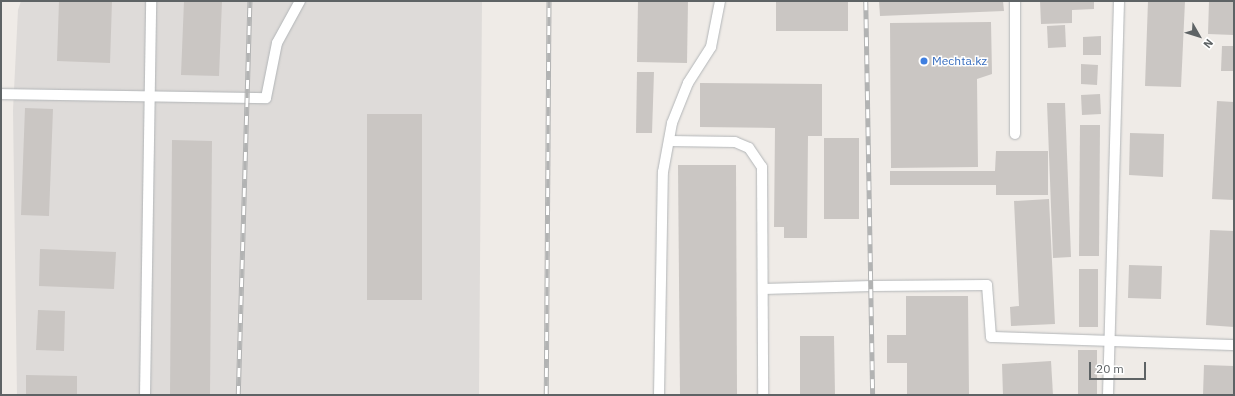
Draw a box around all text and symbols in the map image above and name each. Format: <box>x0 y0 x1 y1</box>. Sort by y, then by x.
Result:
north arrow <box>1179 16 1219 56</box>
text: N <box>1200 36 1216 51</box>
place label: Mechta.kz <box>932 54 987 68</box>
marker: Mechta.kz <box>919 56 929 66</box>
scale bar <box>1091 354 1148 380</box>
text: 20 m <box>1096 361 1124 376</box>

